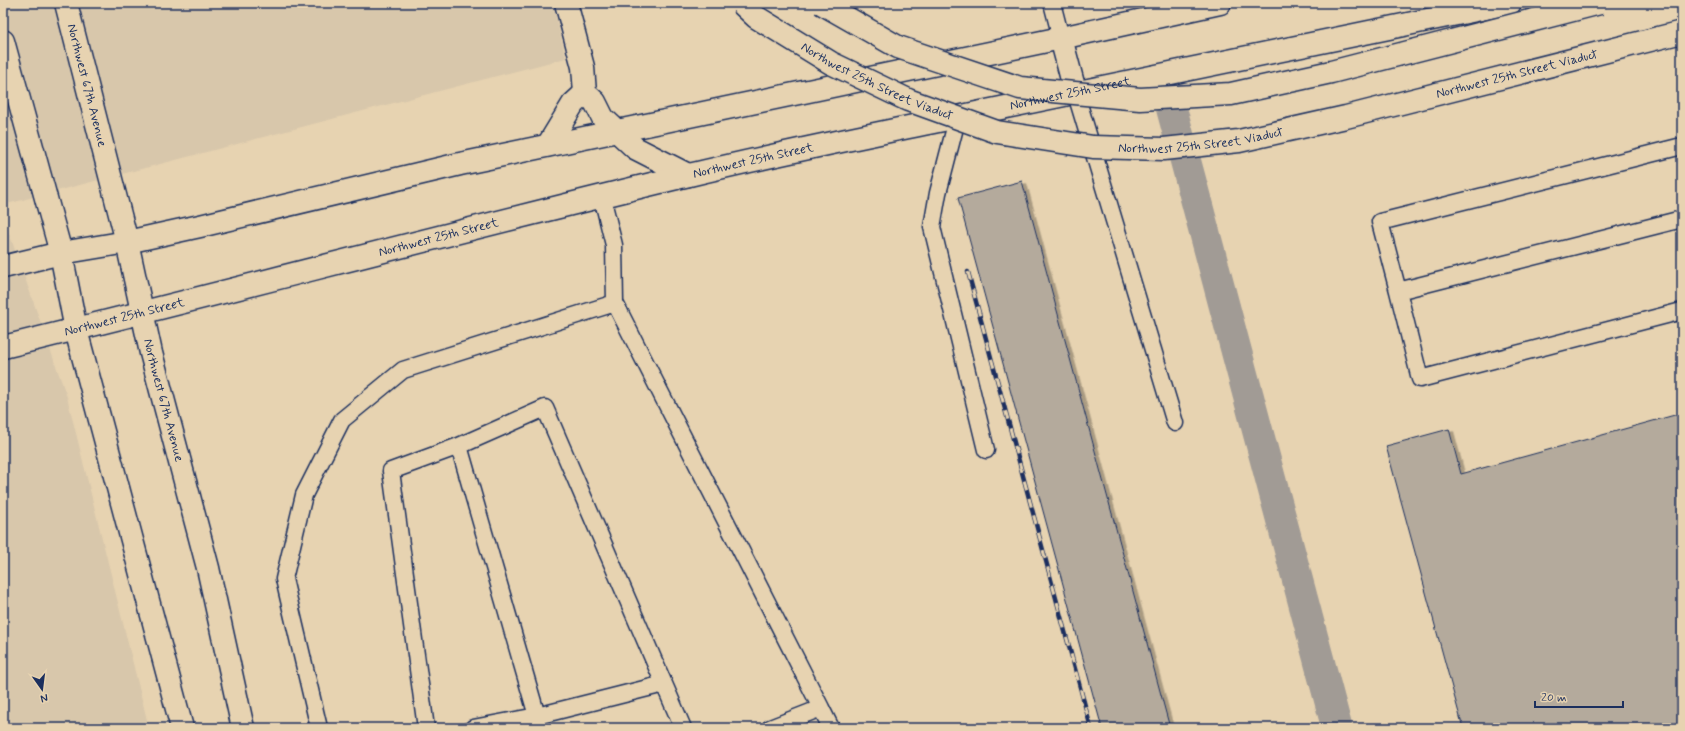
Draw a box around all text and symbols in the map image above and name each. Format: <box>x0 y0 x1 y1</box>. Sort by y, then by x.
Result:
street label: Northwest 67th Avenue <box>63 22 111 149</box>
street label: Northwest 25th Street Viaduct <box>798 38 956 124</box>
street label: Northwest 25th Street Viaduct <box>1434 45 1600 102</box>
street label: Northwest 25th Street <box>1008 72 1132 114</box>
street label: Northwest 25th Street Viaduct <box>1118 123 1285 157</box>
street label: Northwest 25th Street <box>691 139 815 182</box>
street label: Northwest 25th Street <box>377 214 500 261</box>
street label: Northwest 25th Street <box>63 294 186 340</box>
street label: Northwest 67th Avenue <box>140 337 188 463</box>
north arrow <box>22 669 62 709</box>
scale bar <box>1535 683 1623 709</box>
text: N <box>39 690 49 705</box>
text: 20 m <box>1541 690 1567 706</box>

